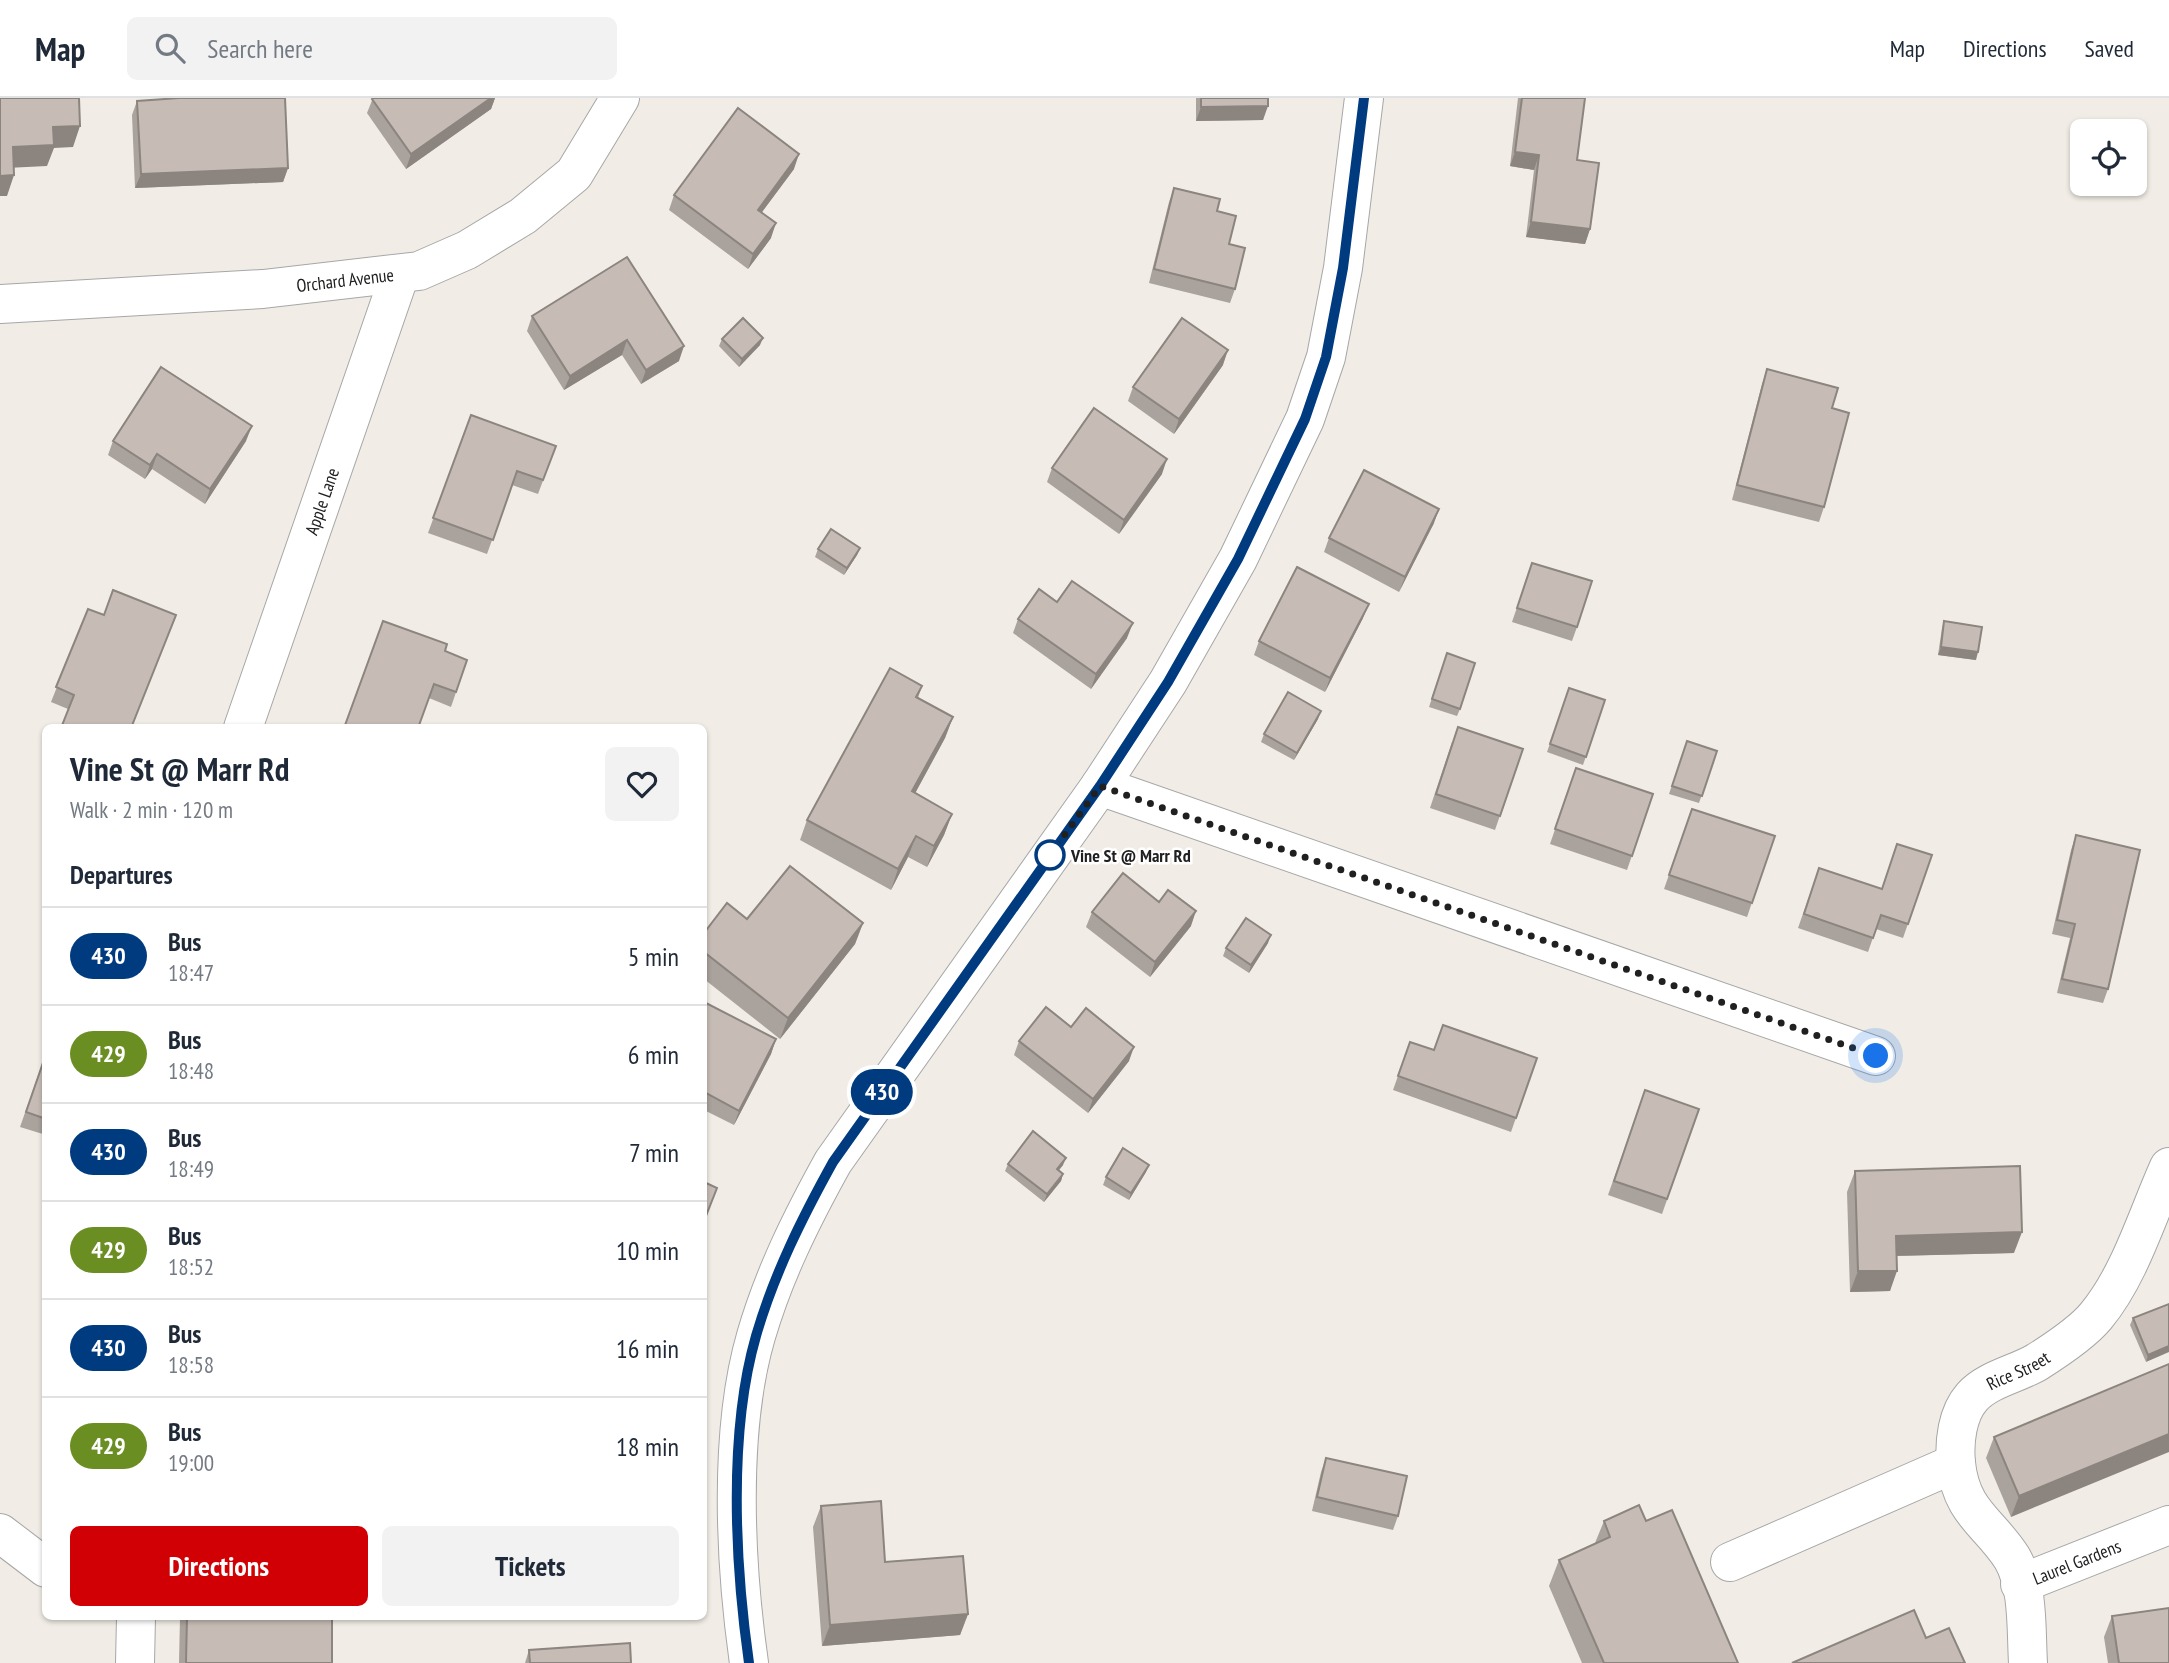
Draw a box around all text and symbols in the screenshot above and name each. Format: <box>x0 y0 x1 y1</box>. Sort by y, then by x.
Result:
search box <box>127 17 617 80</box>
text: Map <box>35 27 85 70</box>
icon: search <box>151 29 189 67</box>
text: Search here <box>207 32 313 65</box>
text: Map <box>1890 33 1925 64</box>
text: Directions <box>1963 33 2047 64</box>
text: Saved <box>2085 33 2134 64</box>
map controls <box>2070 119 2147 196</box>
button: locate <box>2070 119 2147 196</box>
street label: Orchard Avenue <box>295 262 395 297</box>
street label: Apple Lane <box>299 465 344 538</box>
text: Vine St @ Marr Rd <box>70 747 289 790</box>
button: heart <box>605 747 679 821</box>
text: Walk · 2 min · 120 m <box>70 795 233 824</box>
marker: Vine St @ Marr Rd <box>1035 840 1065 870</box>
place label: Vine St @ Marr Rd <box>1070 844 1191 867</box>
text: Departures <box>70 858 173 891</box>
text: Bus <box>168 925 201 958</box>
text: 430 <box>91 940 126 971</box>
text: 5 min <box>628 940 679 973</box>
text: 18:47 <box>168 958 214 987</box>
text: Bus <box>168 1023 201 1056</box>
text: 429 <box>91 1038 126 1069</box>
text: 6 min <box>628 1038 679 1071</box>
your location <box>1858 1038 1893 1073</box>
text: 18:48 <box>168 1056 214 1085</box>
line badge: 430 <box>842 1069 922 1115</box>
text: 430 <box>865 1076 899 1107</box>
text: Bus <box>168 1121 201 1154</box>
text: 430 <box>91 1136 126 1167</box>
text: 7 min <box>629 1136 679 1169</box>
text: 18:49 <box>168 1154 214 1183</box>
text: Bus <box>168 1219 201 1252</box>
text: 429 <box>91 1234 126 1265</box>
text: 10 min <box>616 1234 679 1267</box>
text: 18:52 <box>168 1252 214 1281</box>
text: Bus <box>168 1317 201 1350</box>
text: 430 <box>91 1332 126 1363</box>
text: 16 min <box>616 1332 679 1365</box>
street label: Rice Street <box>1982 1345 2054 1395</box>
text: 18:58 <box>168 1350 214 1379</box>
text: Bus <box>168 1415 201 1448</box>
text: 429 <box>91 1430 126 1461</box>
text: 18 min <box>616 1430 679 1463</box>
text: 19:00 <box>168 1448 214 1477</box>
button: Directions <box>70 1526 368 1606</box>
button: Tickets <box>382 1526 679 1606</box>
street label: Laurel Gardens <box>2029 1534 2124 1589</box>

